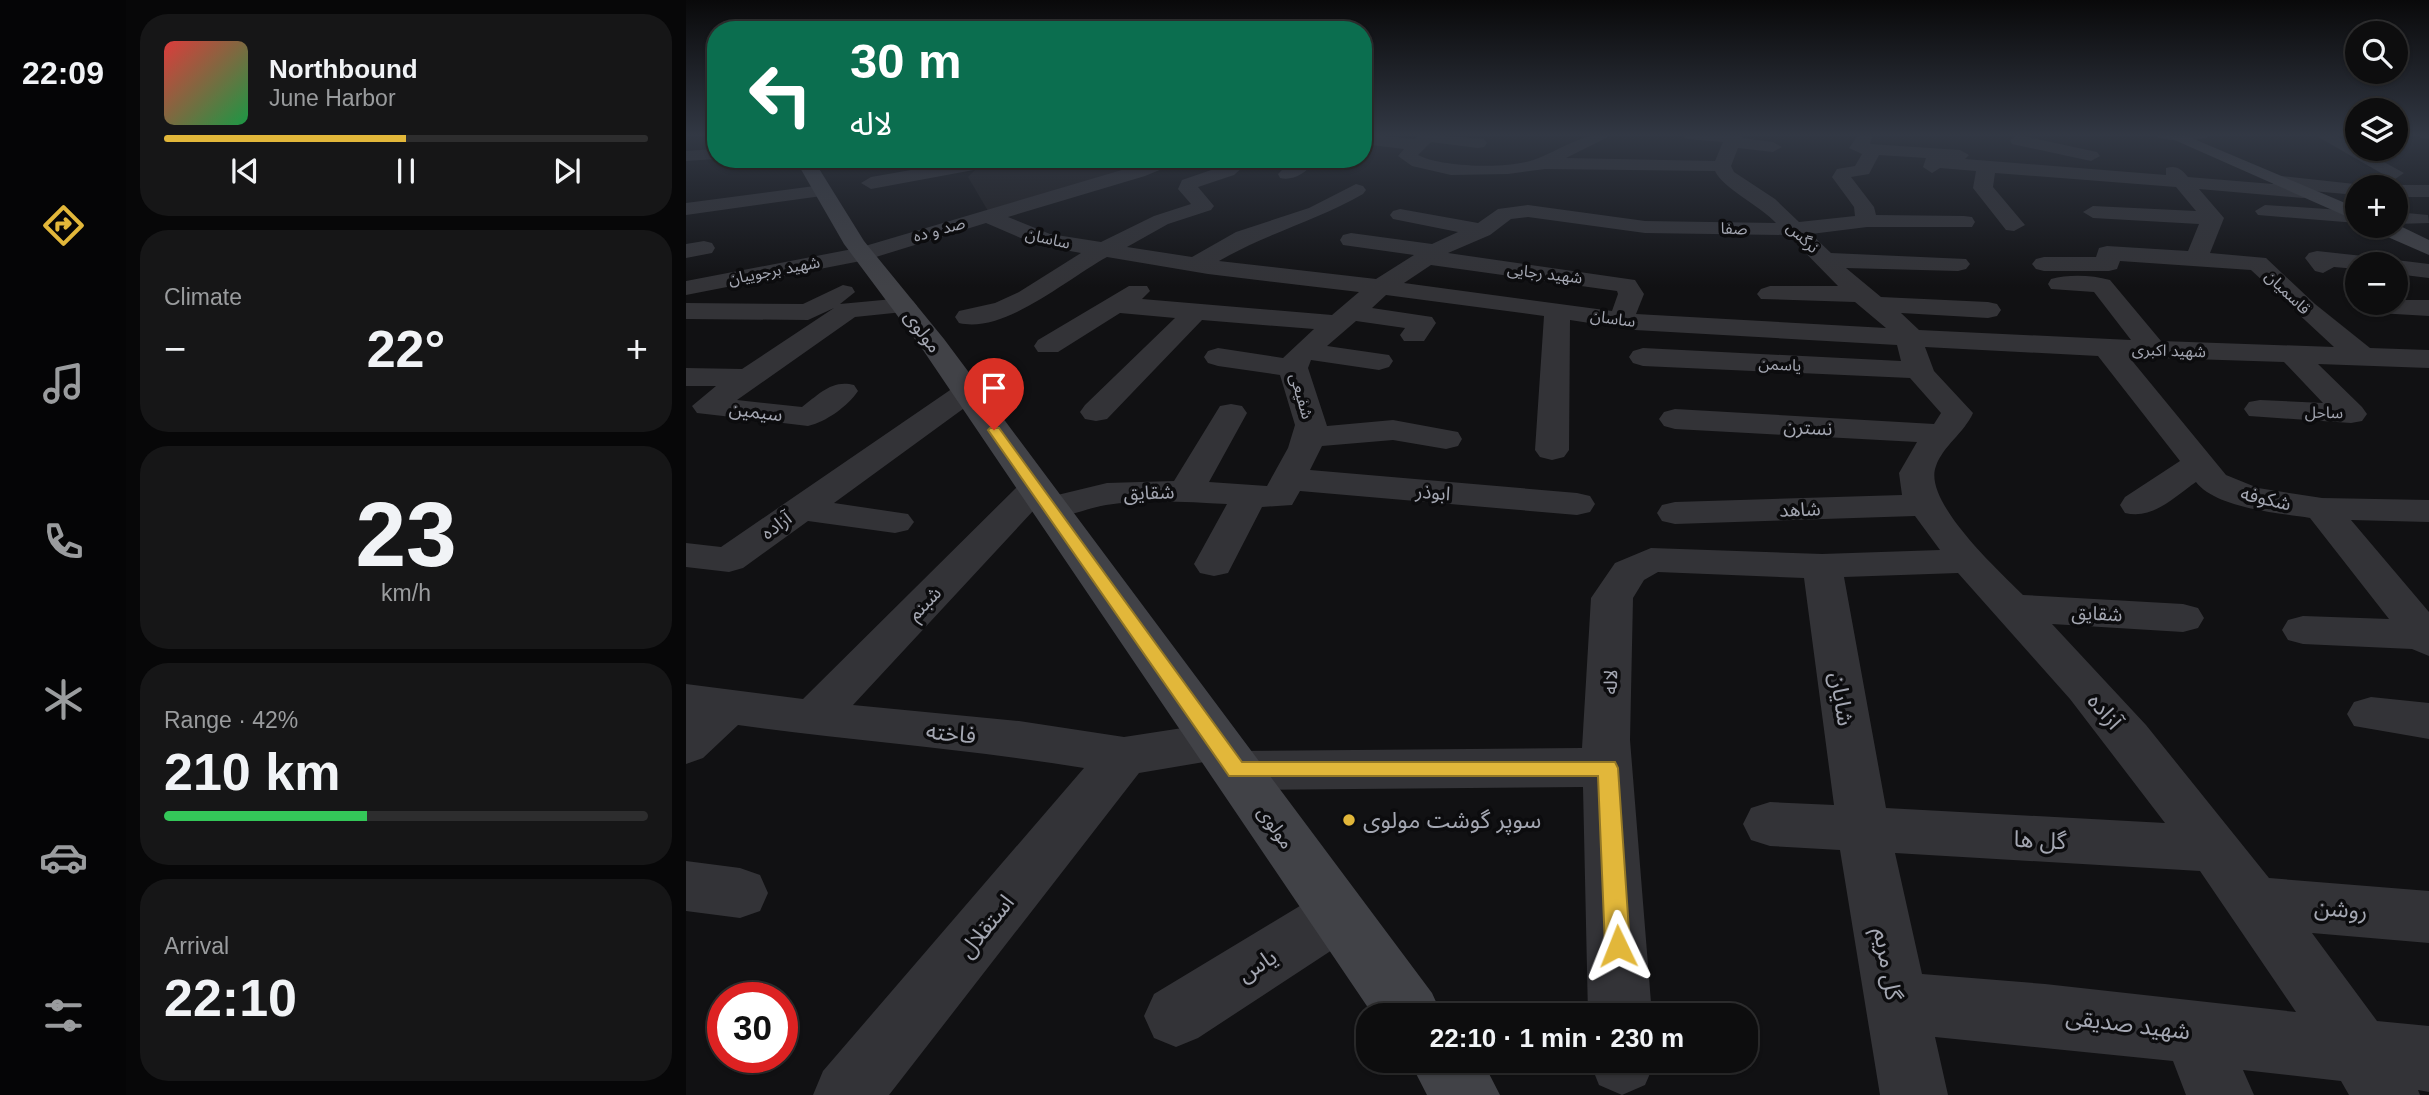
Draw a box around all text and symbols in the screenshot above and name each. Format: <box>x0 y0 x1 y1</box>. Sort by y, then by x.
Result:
map controls <box>2345 21 2408 315</box>
button: search <box>2345 21 2408 84</box>
text: 30 m <box>850 34 962 88</box>
icon: left <box>735 49 826 140</box>
text: Northbound <box>269 54 418 84</box>
text: 22:09 <box>22 55 104 91</box>
text: June Harbor <box>269 85 396 111</box>
button: layers <box>2345 98 2408 161</box>
text: لاله <box>850 106 893 142</box>
icon: previous <box>226 152 264 190</box>
icon: pause <box>387 152 425 190</box>
icon: next <box>548 152 586 190</box>
button: + <box>2345 175 2408 238</box>
icon: directions <box>39 201 88 250</box>
street label: صد و ده <box>911 214 967 246</box>
street label: نرگس <box>1783 219 1822 257</box>
street label: صفا <box>1720 220 1748 237</box>
street label: ساسان <box>1024 225 1072 253</box>
button: − <box>2345 252 2408 315</box>
street label: شهید برجوییان <box>727 253 822 289</box>
street label: شهید رجایی <box>1506 260 1583 288</box>
street label: قاسمیان <box>2261 267 2313 318</box>
text: Climate <box>164 284 242 310</box>
street label: مولوی <box>899 306 945 357</box>
street label: ساسان <box>1589 307 1637 331</box>
text: 22° <box>367 320 445 378</box>
text: − <box>164 328 186 370</box>
text: + <box>626 328 648 370</box>
street label: شهید اکبری <box>2132 341 2206 361</box>
street label: یاسمن <box>1758 355 1802 375</box>
pin <box>964 358 1024 430</box>
icon: music <box>39 359 88 408</box>
icon: arrive <box>975 369 1013 407</box>
street label: شفیعی <box>1286 371 1316 421</box>
street label: سیمین <box>728 398 784 426</box>
street label: ساحل <box>2305 404 2343 422</box>
street label: نسترن <box>1783 416 1833 440</box>
street label: ابوذر <box>1414 480 1451 505</box>
street label: شقایق <box>1123 481 1175 505</box>
street label: شکوفه <box>2238 482 2293 515</box>
text: 23 <box>355 484 457 585</box>
street label: شاهد <box>1779 498 1821 521</box>
street label: آزاده <box>757 507 797 544</box>
icon: phone <box>39 517 88 566</box>
text: km/h <box>381 580 431 606</box>
street label: شبنم <box>903 582 948 627</box>
street label: شقایق <box>2071 602 2123 626</box>
street label: لاله <box>1600 669 1621 695</box>
street label: شایان <box>1825 670 1859 728</box>
icon: climate <box>39 675 88 724</box>
street label: آزاده <box>2082 688 2128 736</box>
text: Range · 42% <box>164 707 298 733</box>
street label: فاخته <box>925 717 977 749</box>
text: 210 km <box>164 743 340 801</box>
street label: مولوی <box>1253 802 1298 853</box>
place label: سوپر گوشت مولوی <box>1363 807 1541 835</box>
marker: سوپر گوشت مولوی <box>1341 812 1357 828</box>
street label: گل ها <box>2013 826 2067 854</box>
icon: car <box>39 833 88 882</box>
street label: استقلال <box>953 889 1020 963</box>
street label: روشن <box>2313 894 2369 925</box>
position arrow <box>1581 909 1655 983</box>
street label: گل مریم <box>1865 926 1907 1003</box>
text: Arrival <box>164 933 229 959</box>
street label: یاس <box>1233 943 1281 987</box>
text: 22:10 <box>164 969 297 1027</box>
speed limit sign: 30 <box>707 982 798 1073</box>
icon: filters <box>39 991 88 1040</box>
street label: شهید صدیقی <box>2064 1003 2192 1045</box>
text: 22:10 · 1 min · 230 m <box>1430 1023 1684 1053</box>

